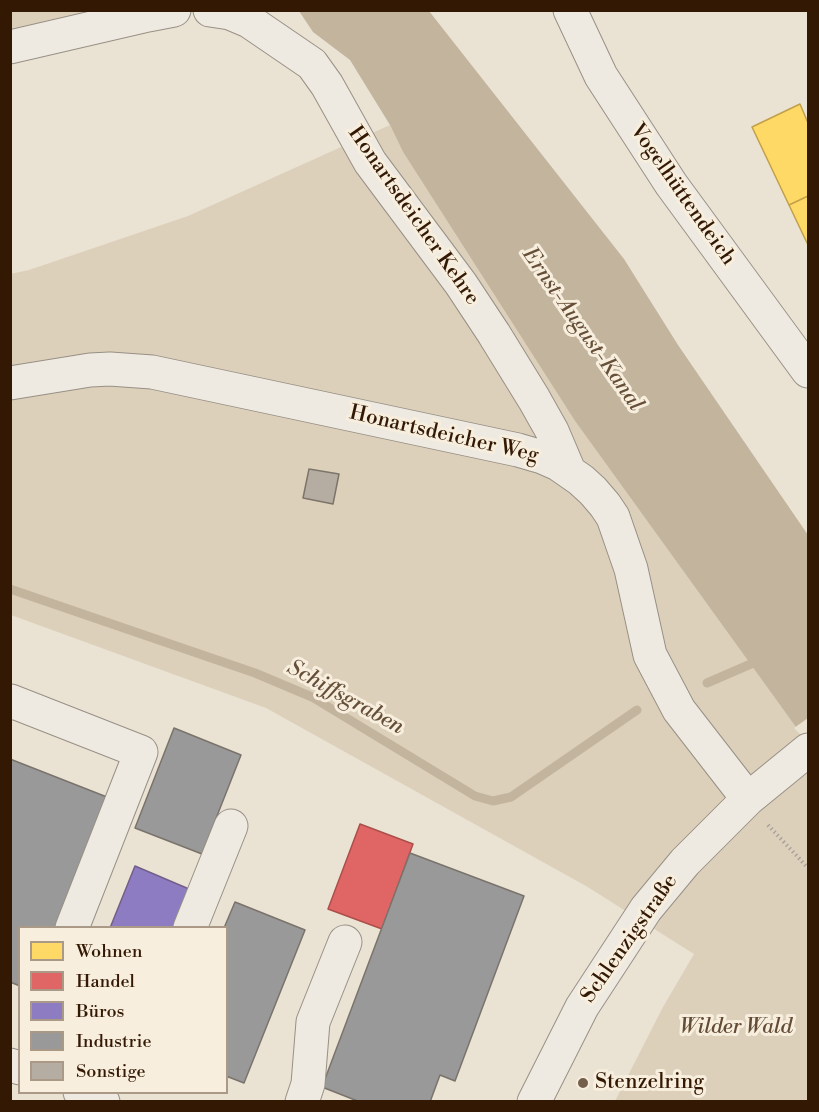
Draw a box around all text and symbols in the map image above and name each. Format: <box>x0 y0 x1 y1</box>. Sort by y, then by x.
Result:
street label: Vogelhüttendeich <box>624 119 740 271</box>
street label: Honartsdeicher Kehre <box>342 122 484 310</box>
water label: Ernst-August-Kanal <box>516 243 648 417</box>
street label: Honartsdeicher Weg <box>347 401 541 469</box>
water label: Schiffsgraben <box>282 655 408 741</box>
street label: Schlenzigstraße <box>576 870 684 1008</box>
legend <box>18 926 228 1094</box>
text: Wohnen <box>76 940 143 963</box>
text: Handel <box>76 970 135 993</box>
text: Büros <box>76 1000 124 1023</box>
park label: Wilder Wald <box>680 1015 792 1041</box>
text: Industrie <box>76 1030 152 1053</box>
text: Sonstige <box>76 1060 146 1083</box>
place label: Stenzelring <box>595 1070 704 1096</box>
marker: Stenzelring <box>576 1076 590 1090</box>

